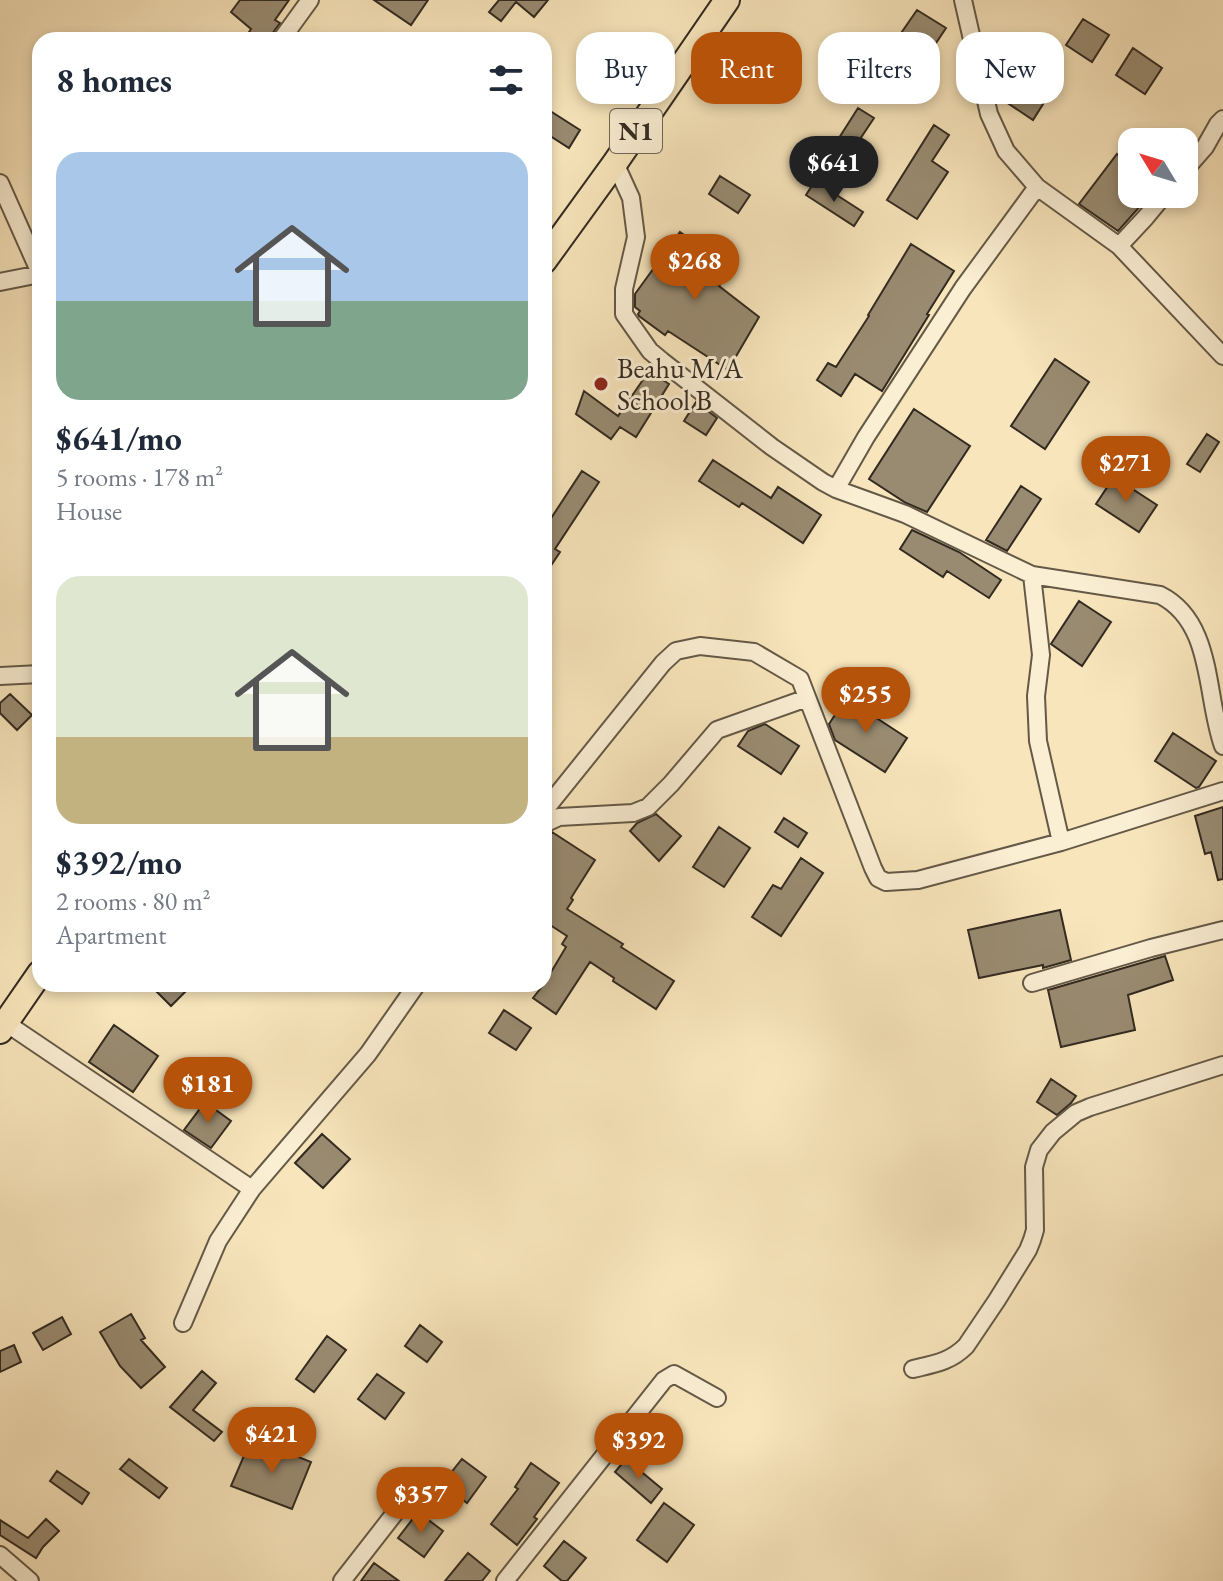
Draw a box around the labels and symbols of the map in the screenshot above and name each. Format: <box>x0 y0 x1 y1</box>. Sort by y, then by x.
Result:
road number: N1 <box>610 109 662 153</box>
north arrow <box>1118 128 1198 208</box>
pin: $641 <box>787 136 881 204</box>
pin: $268 <box>648 234 742 302</box>
place label: Beahu M/A School B <box>617 350 744 418</box>
marker: Beahu M/A School B <box>592 375 610 393</box>
pin: $271 <box>1079 436 1173 504</box>
pin: $255 <box>819 667 913 735</box>
pin: $181 <box>161 1057 255 1125</box>
pin: $421 <box>225 1407 319 1475</box>
pin: $392 <box>592 1413 686 1481</box>
pin: $357 <box>374 1467 468 1535</box>

